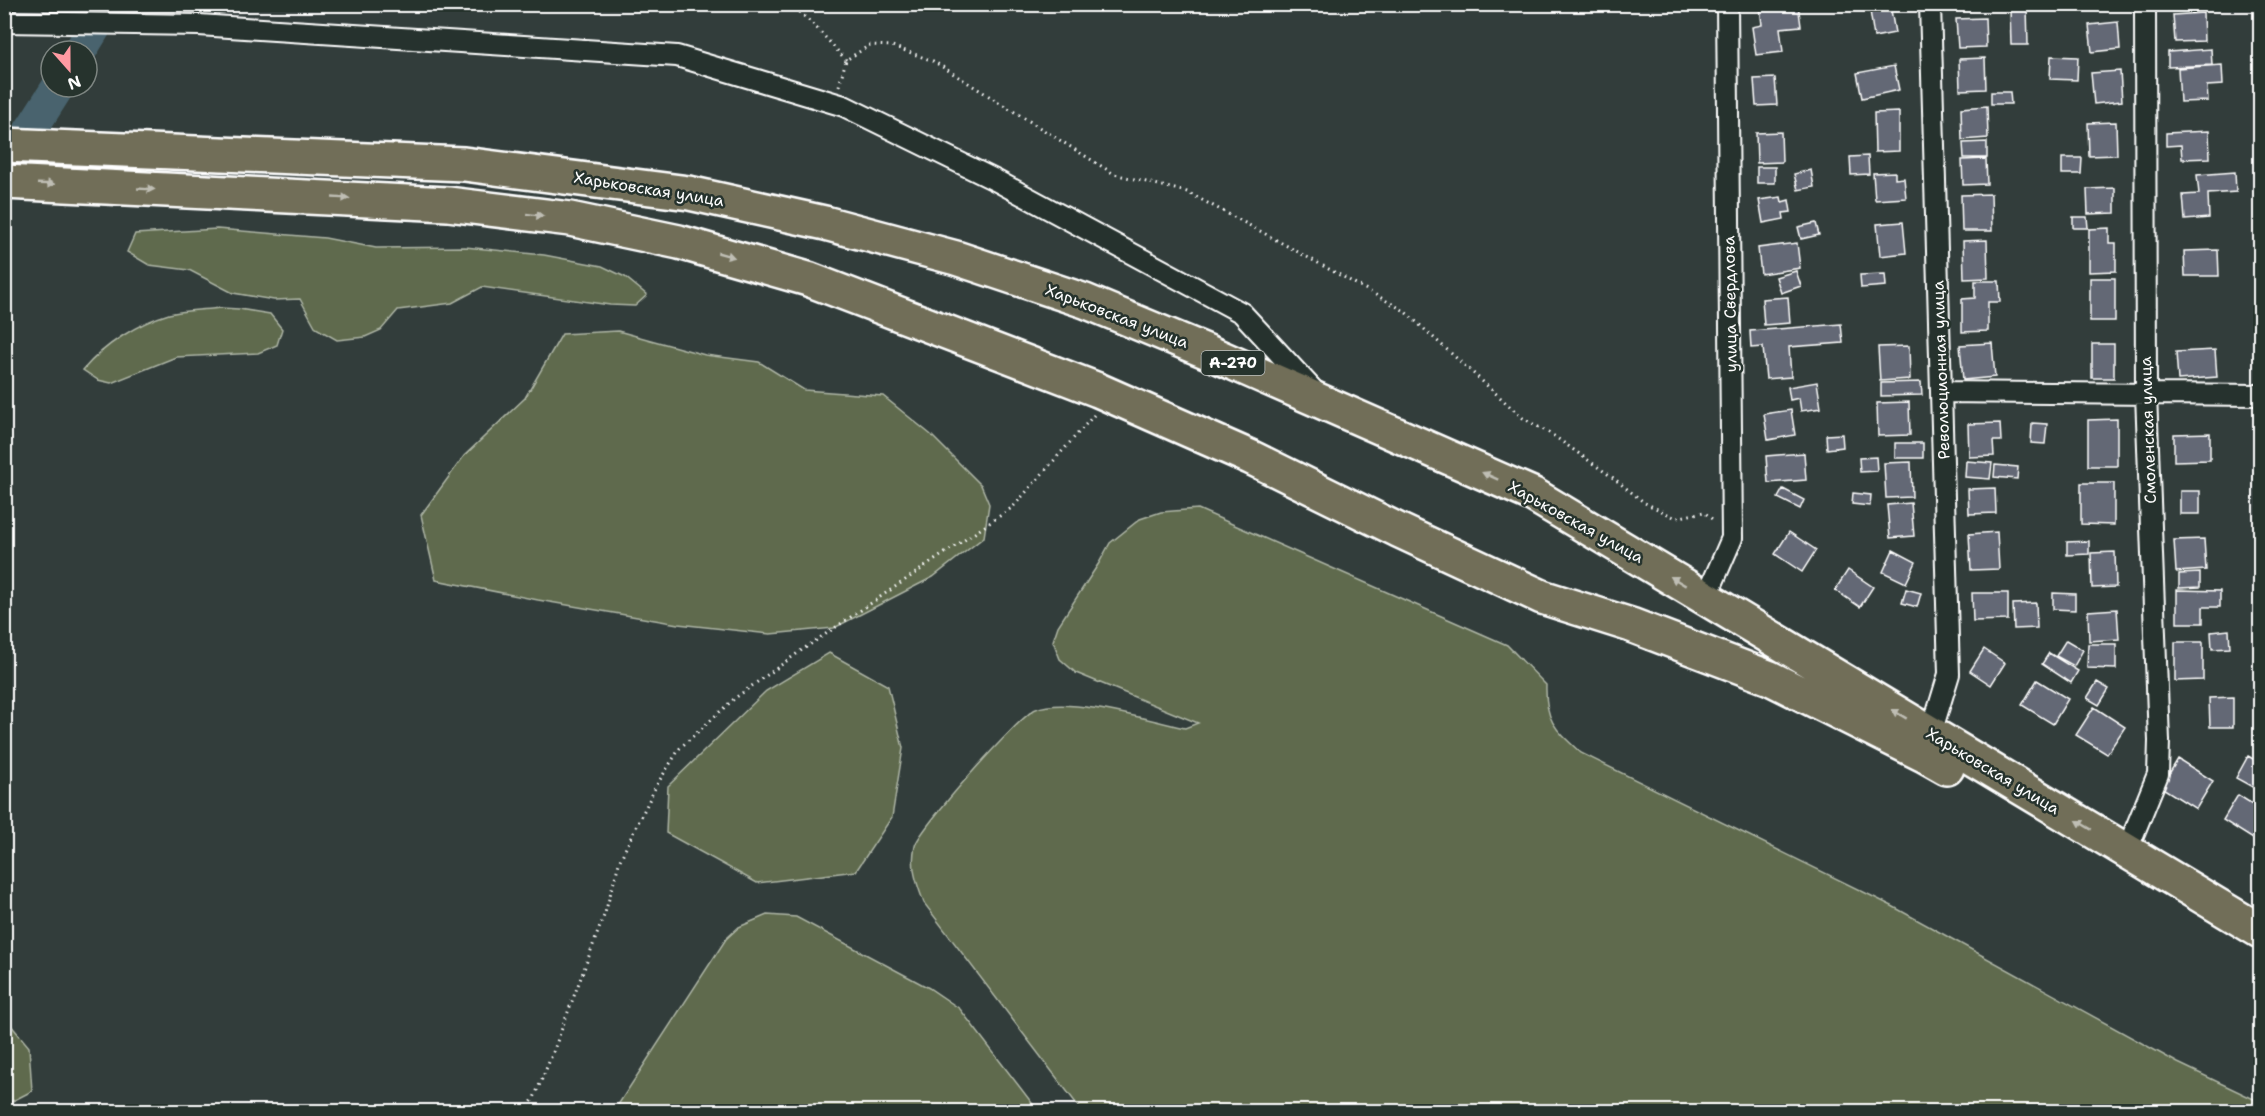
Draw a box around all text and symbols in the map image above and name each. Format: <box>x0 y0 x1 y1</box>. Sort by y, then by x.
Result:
north arrow <box>39 39 99 99</box>
text: N <box>65 70 84 95</box>
street label: Харьковская улица <box>572 167 726 211</box>
one-way arrow <box>37 180 56 189</box>
one-way arrow <box>137 184 156 193</box>
one-way arrow <box>331 194 350 203</box>
one-way arrow <box>526 210 545 219</box>
street label: улица Свердлова <box>1718 235 1742 372</box>
one-way arrow <box>717 251 735 260</box>
street label: Харьковская улица <box>1042 279 1192 353</box>
street label: Революционная улица <box>1927 280 1955 460</box>
road number: А-270 <box>1202 351 1264 375</box>
street label: Смоленская улица <box>2135 356 2161 504</box>
one-way arrow <box>1481 471 1498 480</box>
street label: Харьковская улица <box>1504 476 1648 568</box>
one-way arrow <box>1670 576 1686 587</box>
one-way arrow <box>1891 709 1907 720</box>
street label: Харьковская улица <box>1923 723 2064 819</box>
one-way arrow <box>2076 819 2092 830</box>

